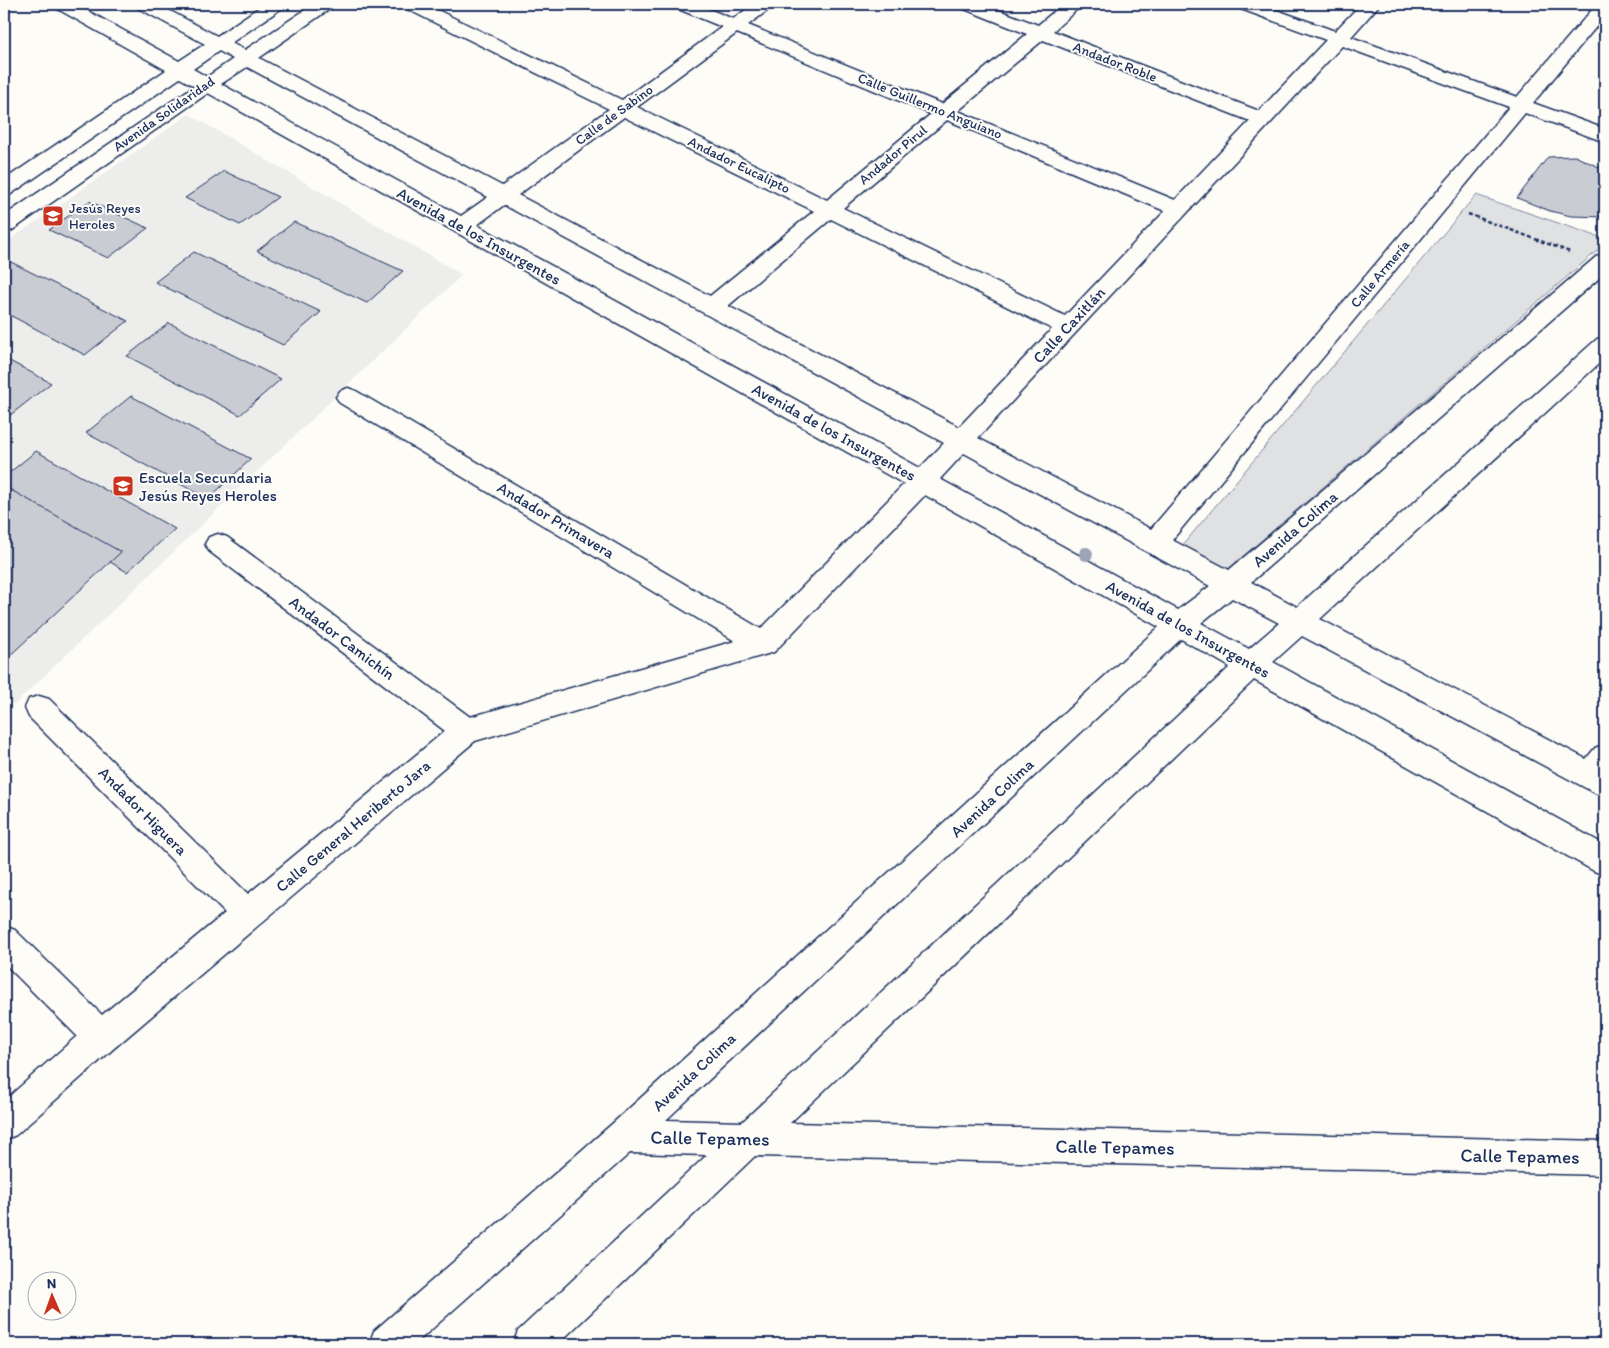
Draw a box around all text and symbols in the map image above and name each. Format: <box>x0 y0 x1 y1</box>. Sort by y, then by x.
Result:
street label: Andador Roble <box>1071 38 1160 86</box>
street label: Calle Guillermo Anguiano <box>855 69 1005 143</box>
street label: Avenida Solidaridad <box>110 72 218 155</box>
street label: Calle de Sabino <box>572 81 656 149</box>
street label: Andador Pirul <box>856 122 931 188</box>
street label: Andador Eucalipto <box>685 133 793 197</box>
street label: Avenida de los Insurgentes <box>394 183 564 289</box>
place label: Jesús Reyes Heroles <box>69 200 141 233</box>
school or university icon: Jesús Reyes Heroles <box>41 204 65 228</box>
street label: Calle Armería <box>1347 236 1414 311</box>
street label: Calle Caxitlán <box>1029 283 1109 367</box>
street label: Avenida de los Insurgentes <box>749 379 919 485</box>
place label: Escuela Secundaria Jesús Reyes Heroles <box>139 468 277 505</box>
school or university icon: Escuela Secundaria Jesús Reyes Heroles <box>111 474 135 498</box>
street label: Andador Primavera <box>494 478 619 563</box>
street label: Avenida Colima <box>1249 486 1342 571</box>
street label: Avenida de los Insurgentes <box>1103 576 1273 682</box>
street label: Andador Camichín <box>285 592 399 684</box>
street label: Avenida Colima <box>947 754 1038 841</box>
street label: Calle General Heriberto Jara <box>272 756 434 896</box>
street label: Andador Higuera <box>95 763 192 860</box>
street label: Avenida Colima <box>649 1028 740 1115</box>
street label: Calle Tepames <box>650 1125 770 1151</box>
street label: Calle Tepames <box>1055 1134 1175 1160</box>
street label: Calle Tepames <box>1460 1143 1580 1169</box>
north arrow <box>28 1270 78 1320</box>
text: N <box>47 1275 57 1292</box>

